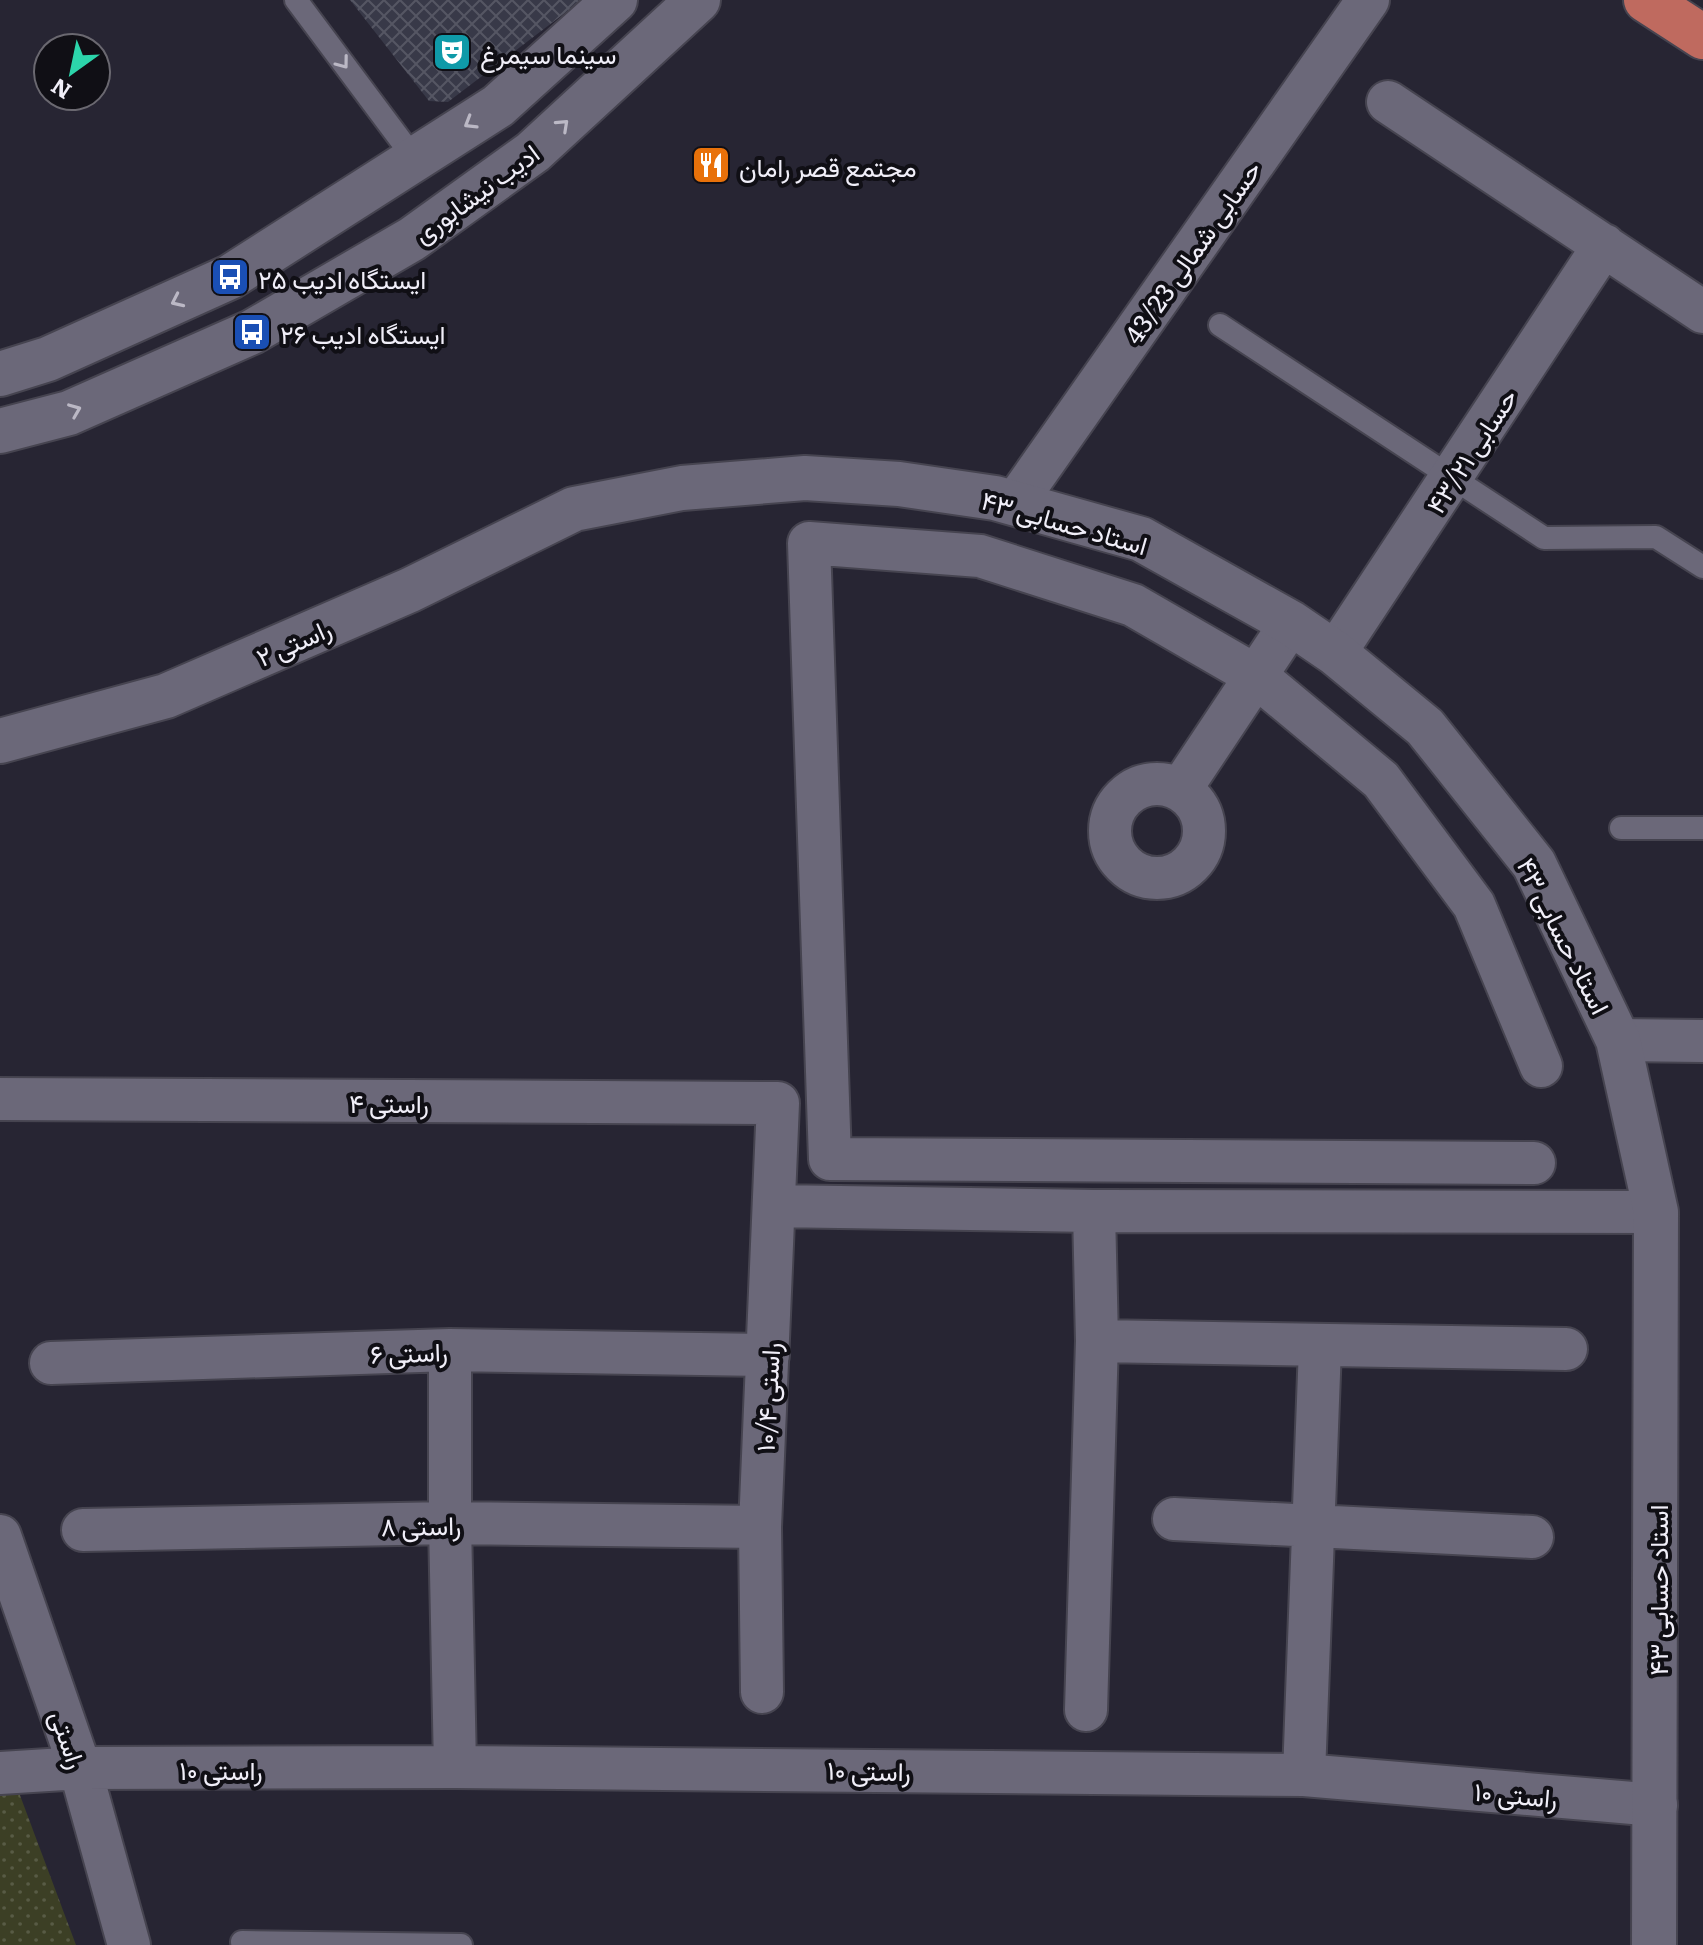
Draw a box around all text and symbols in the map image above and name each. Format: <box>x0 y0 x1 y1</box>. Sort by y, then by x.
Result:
theatre icon: سینما سیمرغ <box>431 31 473 73</box>
north arrow <box>32 32 112 112</box>
place label: سینما سیمرغ <box>480 33 617 73</box>
one-way arrow <box>333 54 347 68</box>
text: N <box>44 71 77 109</box>
one-way arrow <box>464 113 479 128</box>
one-way arrow <box>554 119 568 134</box>
street label: ادیب نیشابوری <box>404 133 546 251</box>
restaurant icon: مجتمع قصر رامان <box>690 144 732 186</box>
place label: مجتمع قصر رامان <box>739 146 917 186</box>
street label: حسابی شمالی 43/23 <box>1113 151 1269 351</box>
bus stop icon: ایستگاه ادیب ۲۵ <box>209 256 251 298</box>
place label: ایستگاه ادیب ۲۵ <box>258 258 426 297</box>
one-way arrow <box>170 291 185 307</box>
bus stop icon: ایستگاه ادیب ۲۶ <box>231 311 273 353</box>
place label: ایستگاه ادیب ۲۶ <box>280 313 446 352</box>
street label: حسابی ۴۳/۲۱ <box>1415 380 1525 520</box>
one-way arrow <box>67 403 81 420</box>
street label: استاد حسابی ۴۳ <box>977 479 1153 563</box>
street label: راستی ۲ <box>249 607 337 675</box>
street label: استاد حسابی ۴۳ <box>1509 850 1621 1020</box>
street label: راستی ۴ <box>349 1082 429 1121</box>
street label: راستی ۶ <box>369 1330 449 1372</box>
street label: راستی ۱۰/۴ <box>744 1341 788 1453</box>
street label: راستی ۸ <box>380 1504 462 1544</box>
street label: استاد حسابی ۴۳ <box>1637 1504 1676 1676</box>
street label: راستی <box>42 1704 98 1774</box>
street label: راستی ۱۰ <box>179 1749 263 1788</box>
street label: راستی ۱۰ <box>827 1749 911 1789</box>
street label: راستی ۱۰ <box>1473 1770 1559 1816</box>

